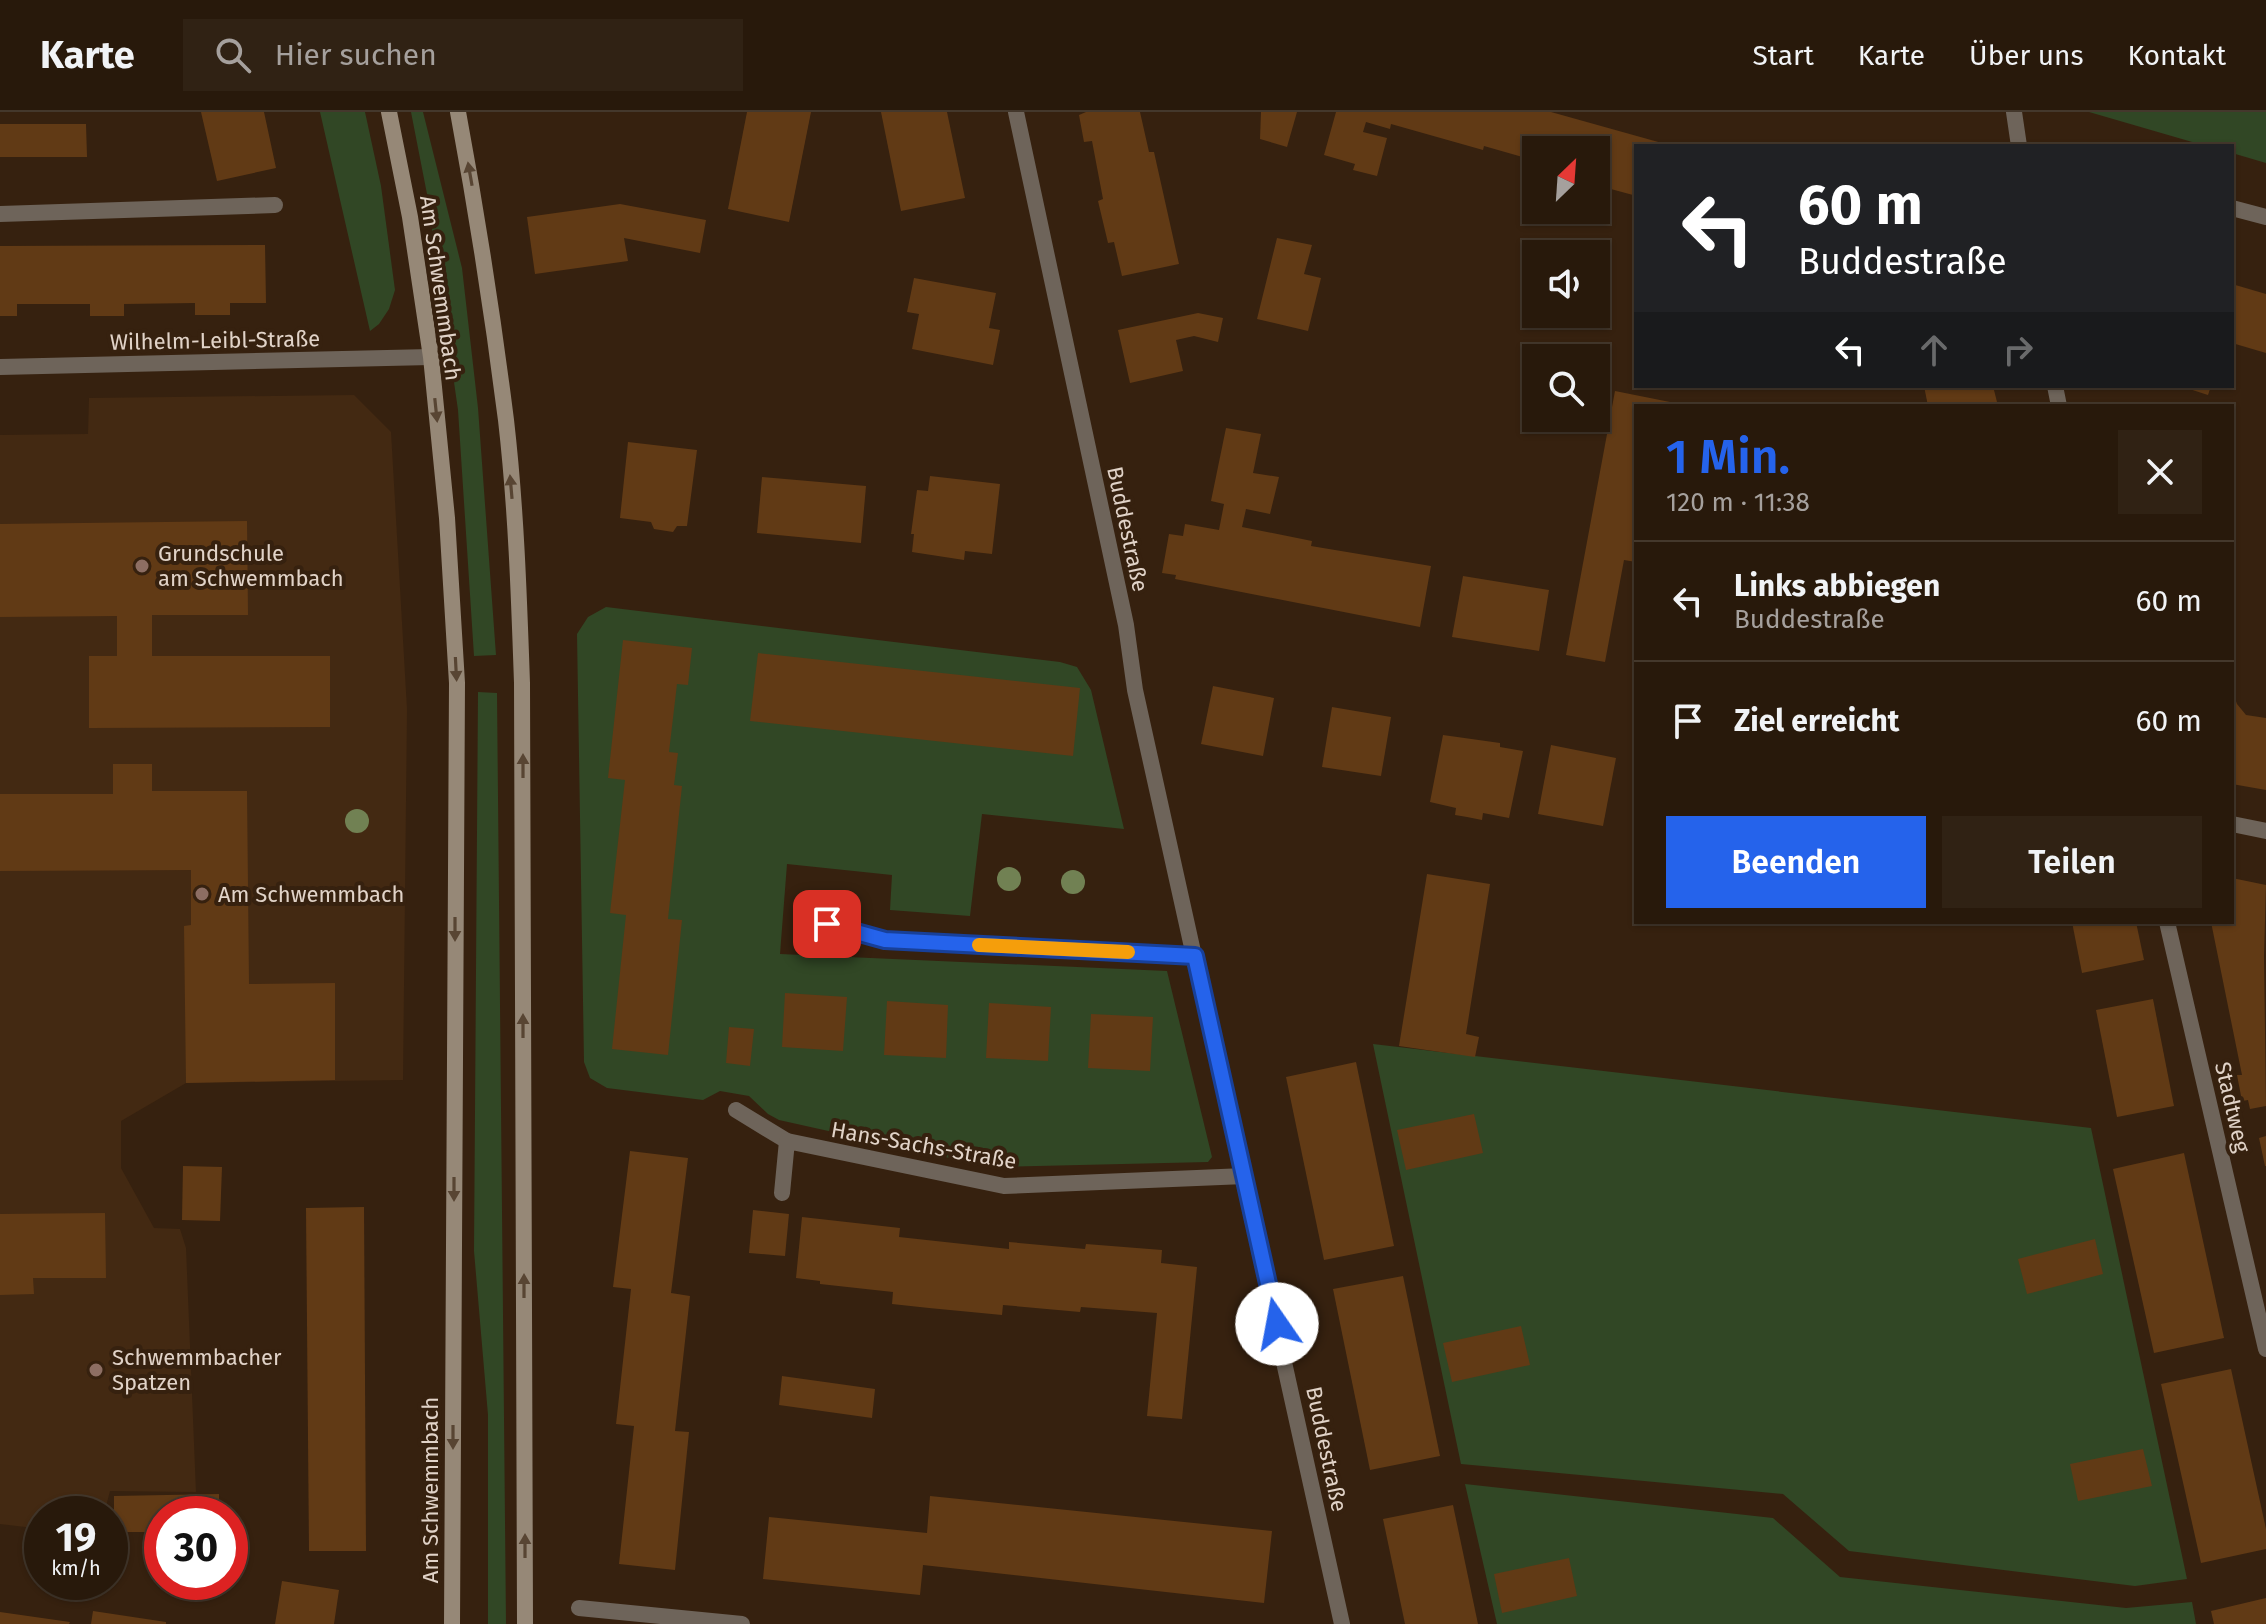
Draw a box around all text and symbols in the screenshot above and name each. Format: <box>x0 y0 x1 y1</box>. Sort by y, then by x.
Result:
search box <box>183 19 743 91</box>
text: Karte <box>40 32 135 78</box>
icon: search <box>211 33 255 77</box>
text: Hier suchen <box>275 37 437 73</box>
text: Start <box>1752 39 1814 72</box>
text: Karte <box>1858 39 1925 72</box>
text: Über uns <box>1969 39 2084 72</box>
text: Kontakt <box>2128 39 2226 72</box>
north arrow <box>1522 136 1610 224</box>
map controls <box>1522 136 1610 432</box>
one-way arrow <box>463 161 475 186</box>
text: 60 m <box>1798 172 1923 239</box>
icon: left <box>1666 176 1770 280</box>
street label: Am Schwemmbach <box>414 194 467 382</box>
button: sound <box>1522 240 1610 328</box>
text: Buddestraße <box>1798 240 2007 284</box>
street label: Wilhelm-Leibl-Straße <box>110 325 320 356</box>
icon: left <box>1828 328 1872 372</box>
icon: ahead <box>1912 328 1956 372</box>
icon: right <box>1996 328 2040 372</box>
button: search <box>1522 344 1610 432</box>
one-way arrow <box>430 398 443 423</box>
text: 1 Min. <box>1666 428 1790 486</box>
button: close <box>2118 430 2202 514</box>
street label: Buddestraße <box>1101 464 1154 594</box>
one-way arrow <box>504 474 517 499</box>
text: 120 m · 11:38 <box>1666 487 1810 518</box>
place label: Grundschule am Schwemmbach <box>158 540 344 592</box>
marker: Grundschule am Schwemmbach <box>133 557 151 575</box>
text: Links abbiegen <box>1734 568 1940 604</box>
icon: left <box>1666 579 1710 623</box>
text: 60 m <box>2136 583 2202 619</box>
text: Buddestraße <box>1734 604 1885 635</box>
one-way arrow <box>450 657 463 682</box>
icon: arrive <box>1666 699 1710 743</box>
text: Ziel erreicht <box>1734 703 1899 739</box>
text: 60 m <box>2136 703 2202 739</box>
one-way arrow <box>517 753 529 778</box>
button: Beenden <box>1666 816 1926 908</box>
button: Teilen <box>1942 816 2202 908</box>
place label: Am Schwemmbach <box>218 881 404 908</box>
marker: Am Schwemmbach <box>193 885 211 903</box>
pin <box>793 890 861 958</box>
icon: arrive <box>805 902 849 946</box>
one-way arrow <box>449 917 461 942</box>
one-way arrow <box>517 1013 529 1038</box>
street label: Stadtweg <box>2209 1059 2256 1156</box>
street label: Hans-Sachs-Straße <box>829 1116 1019 1175</box>
one-way arrow <box>448 1177 460 1202</box>
one-way arrow <box>518 1273 530 1298</box>
position arrow <box>1235 1282 1319 1366</box>
place label: Schwemmbacher Spatzen <box>112 1344 282 1396</box>
marker: Schwemmbacher Spatzen <box>87 1361 105 1379</box>
street label: Buddestraße <box>1300 1384 1353 1514</box>
street label: Am Schwemmbach <box>417 1397 444 1583</box>
one-way arrow <box>447 1425 459 1450</box>
speed limit sign: 30 <box>144 1496 248 1600</box>
text: 19 <box>56 1514 96 1562</box>
one-way arrow <box>519 1533 531 1558</box>
text: km/h <box>51 1556 101 1580</box>

